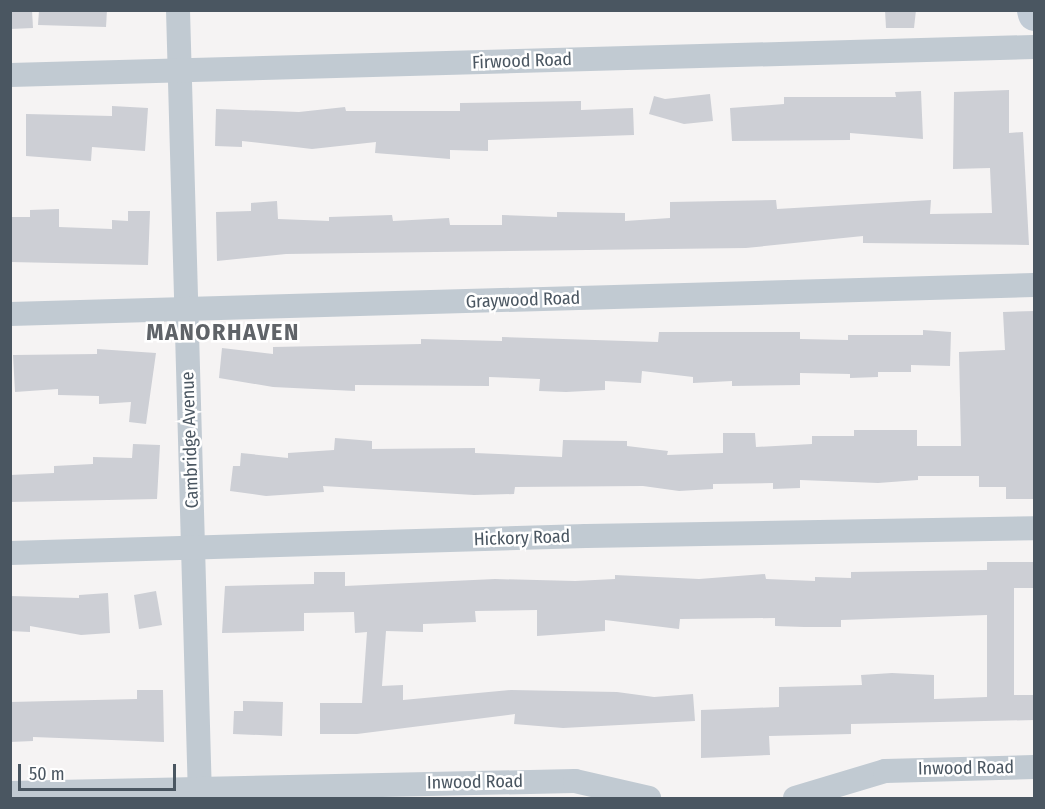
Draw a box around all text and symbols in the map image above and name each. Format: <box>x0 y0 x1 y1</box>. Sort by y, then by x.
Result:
street label: Firwood Road <box>472 48 572 74</box>
street label: Graywood Road <box>465 287 581 313</box>
district label: MANORHAVEN <box>146 319 300 347</box>
street label: Cambridge Avenue <box>177 371 203 509</box>
street label: Hickory Road <box>473 526 571 550</box>
scale bar <box>21 752 178 790</box>
street label: Inwood Road <box>918 756 1014 780</box>
text: 50 m <box>29 763 65 785</box>
street label: Inwood Road <box>427 770 523 794</box>

